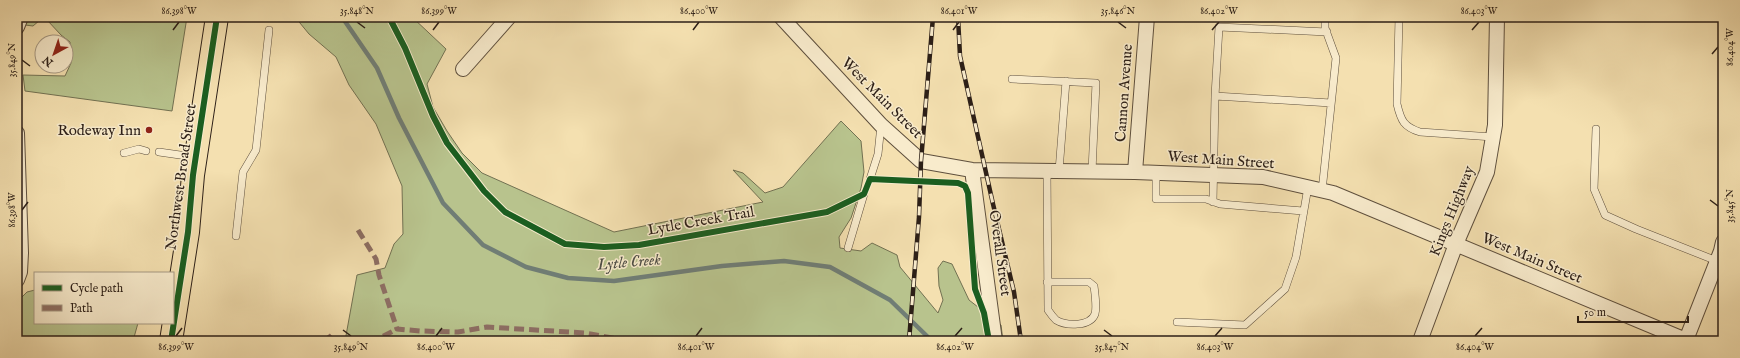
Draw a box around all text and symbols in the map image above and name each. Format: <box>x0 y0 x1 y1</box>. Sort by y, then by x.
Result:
text: 86.398°W <box>161 5 197 18</box>
text: 35.848°N <box>340 5 374 18</box>
text: 86.399°W <box>421 5 457 18</box>
text: 86.400°W <box>680 5 718 18</box>
text: 86.401°W <box>941 5 978 18</box>
text: 35.846°N <box>1101 5 1136 18</box>
text: 86.402°W <box>1200 5 1238 18</box>
text: 86.403°W <box>1461 5 1498 18</box>
text: 86.404°W <box>1724 28 1737 66</box>
north arrow <box>34 34 74 74</box>
text: 35.849°N <box>6 42 19 77</box>
street label: Cannon Avenue <box>1111 43 1137 143</box>
text: N <box>40 52 57 70</box>
street label: West Main Street <box>837 53 927 143</box>
street label: Northwest Broad Street <box>161 102 201 252</box>
place label: Rodeway Inn <box>57 121 141 140</box>
marker: Rodeway Inn <box>144 125 154 135</box>
street label: West Main Street <box>1167 147 1275 173</box>
street label: Kings Highway <box>1425 162 1479 259</box>
text: 35.845°N <box>1724 189 1737 223</box>
text: 86.398°W <box>6 192 19 228</box>
street label: Lytle Creek Trail <box>646 202 757 240</box>
street label: Overall Street <box>985 209 1015 297</box>
street label: West Main Street <box>1479 228 1585 288</box>
water label: Lytle Creek <box>595 250 662 276</box>
legend <box>34 272 174 324</box>
text: Cycle path <box>70 281 124 297</box>
scale bar <box>1578 298 1688 324</box>
text: Path <box>70 301 93 316</box>
text: 50 m <box>1584 305 1606 320</box>
text: 86.399°W <box>158 341 194 354</box>
text: 35.849°N <box>334 341 369 354</box>
text: 86.400°W <box>417 341 455 354</box>
text: 86.401°W <box>678 341 715 354</box>
text: 86.402°W <box>936 341 974 354</box>
text: 35.847°N <box>1095 341 1130 354</box>
text: 86.403°W <box>1197 341 1234 354</box>
text: 86.404°W <box>1456 341 1494 354</box>

